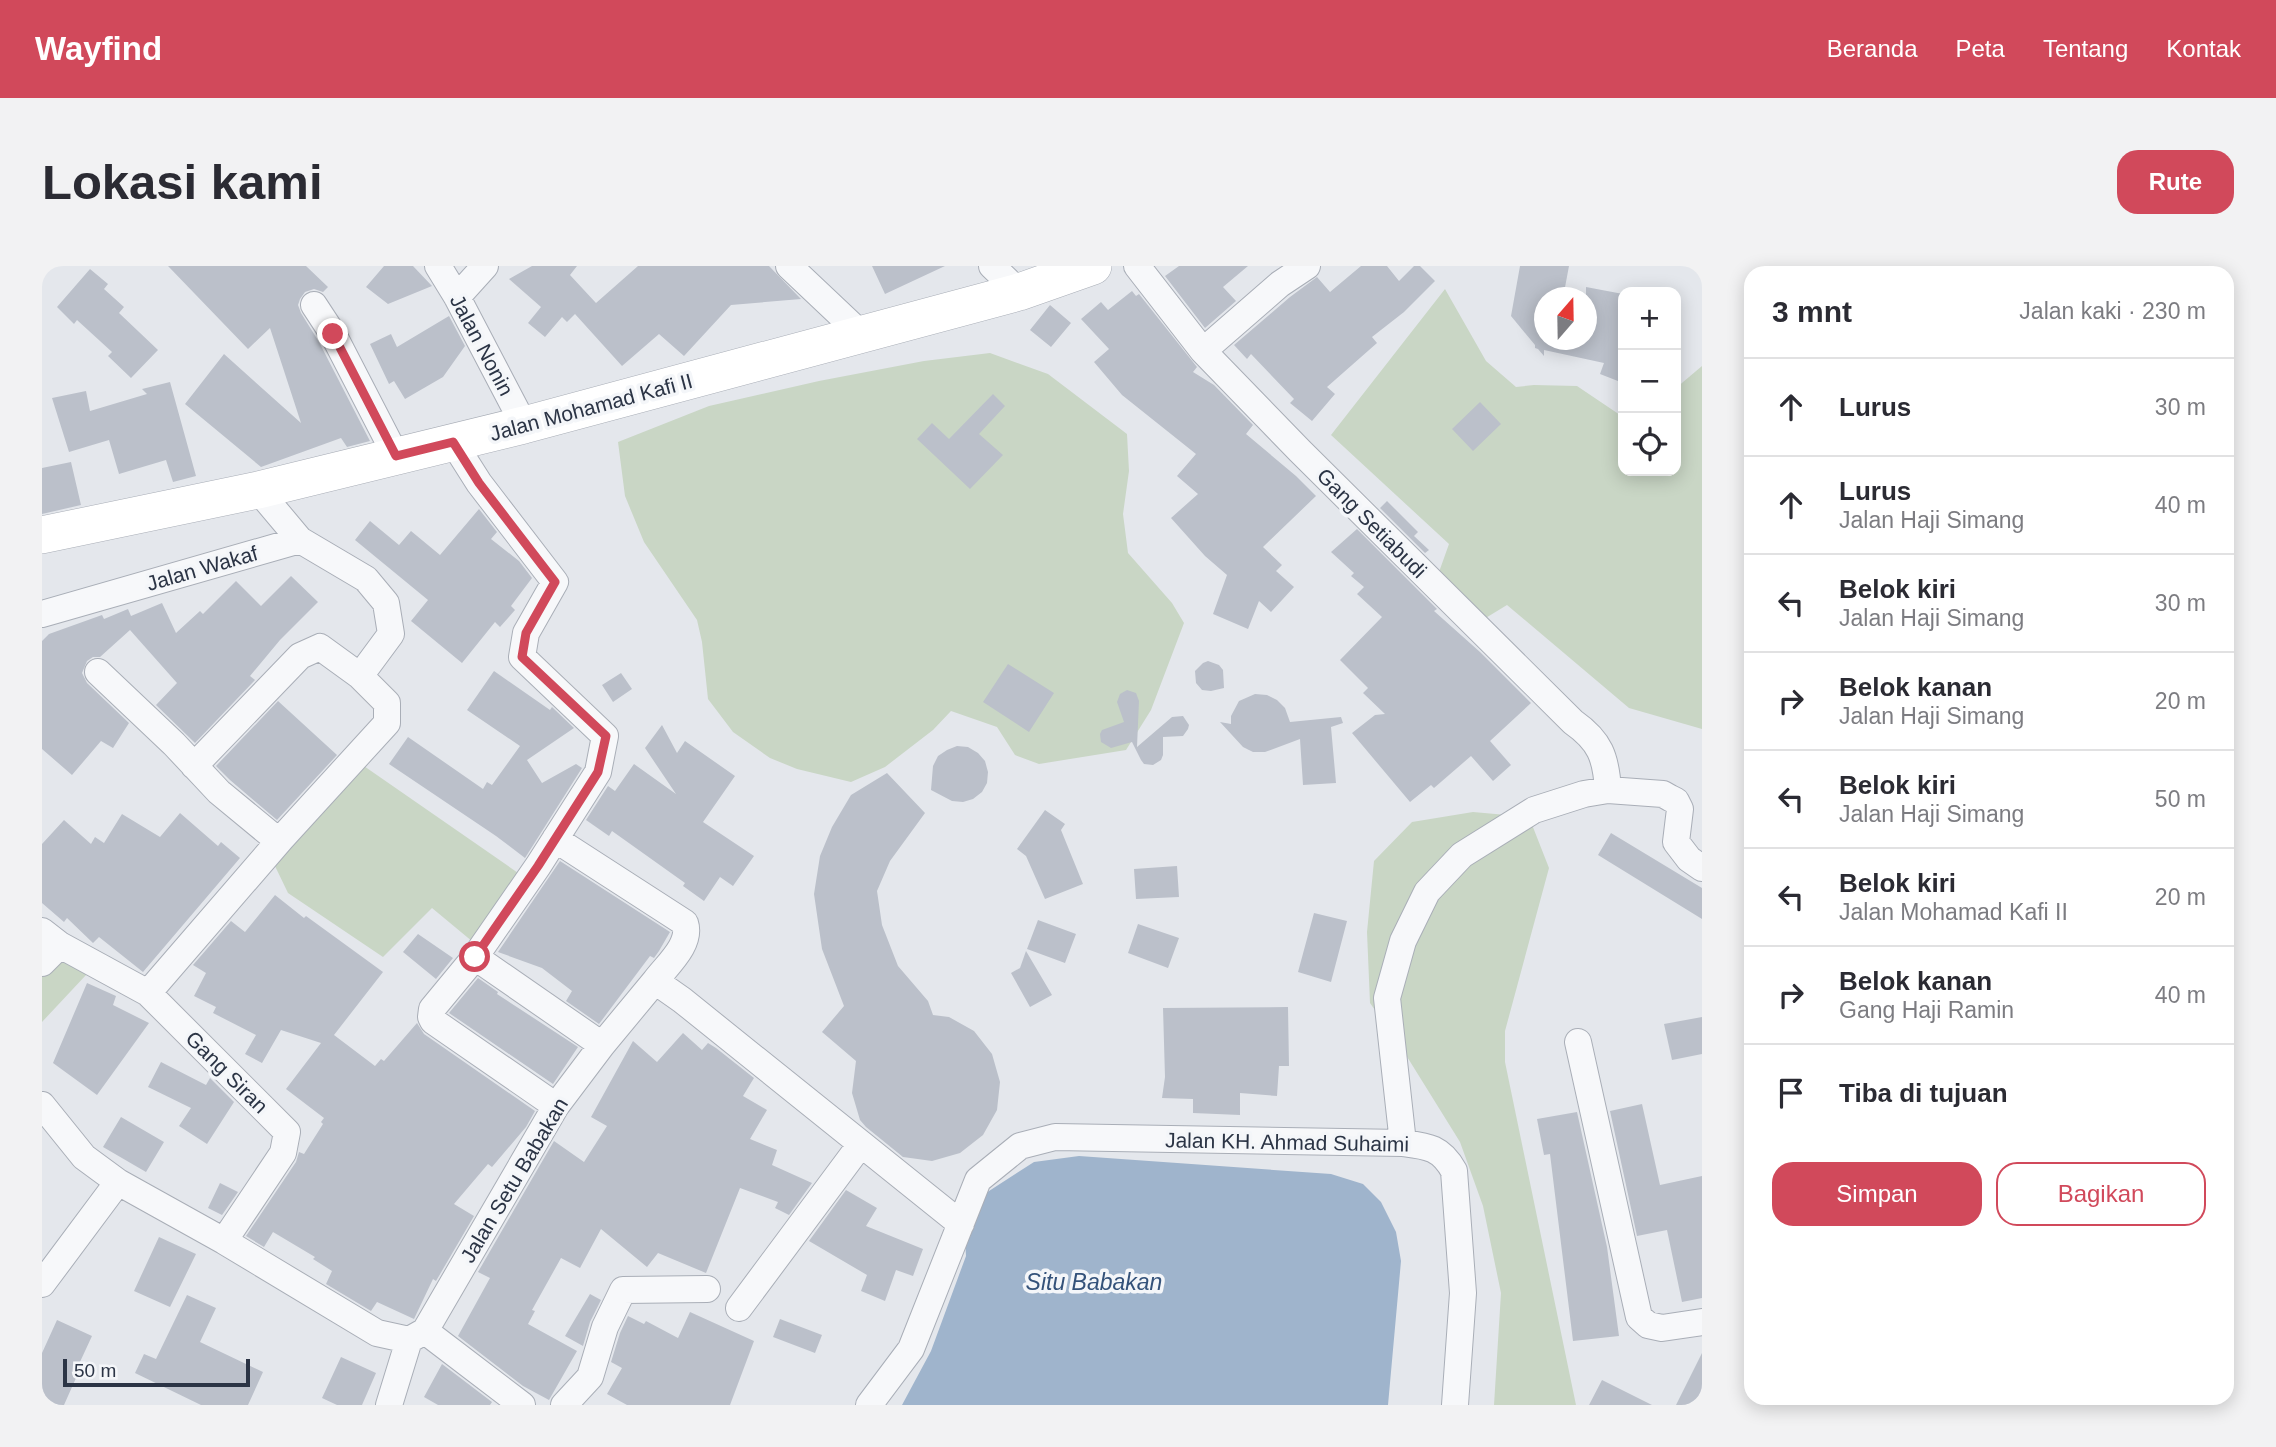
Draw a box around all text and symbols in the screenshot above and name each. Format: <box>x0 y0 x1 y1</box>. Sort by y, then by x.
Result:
text: Wayfind <box>35 30 162 67</box>
text: Beranda <box>1827 35 1918 62</box>
text: Peta <box>1956 35 2005 62</box>
text: Tentang <box>2043 35 2128 62</box>
text: Kontak <box>2166 35 2241 62</box>
button: Rute <box>2117 150 2234 214</box>
text: Lokasi kami <box>42 155 323 209</box>
north arrow <box>1534 287 1597 350</box>
map controls <box>1618 287 1681 476</box>
button: + <box>1618 287 1681 350</box>
street label: Jalan Nonin <box>446 291 518 399</box>
text: 3 mnt <box>1772 295 1852 328</box>
text: Jalan kaki · 230 m <box>2019 298 2206 324</box>
route end <box>317 318 348 349</box>
button: − <box>1618 350 1681 413</box>
street label: Jalan Mohamad Kafi II <box>487 369 695 445</box>
icon: ahead <box>1772 388 1810 426</box>
text: Lurus <box>1839 392 1911 422</box>
text: 30 m <box>2155 394 2206 420</box>
button: locate <box>1618 413 1681 476</box>
street label: Gang Setiabudi <box>1313 464 1431 582</box>
text: Lurus <box>1839 476 1911 506</box>
icon: ahead <box>1772 486 1810 524</box>
text: 40 m <box>2155 492 2206 518</box>
text: Jalan Haji Simang <box>1839 507 2024 533</box>
street label: Jalan Wakaf <box>144 541 260 595</box>
text: Belok kiri <box>1839 574 1956 604</box>
icon: left <box>1772 584 1810 622</box>
text: 30 m <box>2155 590 2206 616</box>
text: Jalan Haji Simang <box>1839 605 2024 631</box>
text: Belok kanan <box>1839 672 1992 702</box>
icon: right <box>1772 682 1810 720</box>
text: 20 m <box>2155 688 2206 714</box>
text: Jalan Haji Simang <box>1839 703 2024 729</box>
text: Belok kiri <box>1839 770 1956 800</box>
icon: left <box>1772 780 1810 818</box>
text: 50 m <box>2155 786 2206 812</box>
text: Jalan Haji Simang <box>1839 801 2024 827</box>
text: Belok kiri <box>1839 868 1956 898</box>
icon: left <box>1772 878 1810 916</box>
text: 20 m <box>2155 884 2206 910</box>
text: Jalan Mohamad Kafi II <box>1839 899 2068 925</box>
route start <box>459 941 490 972</box>
text: Belok kanan <box>1839 966 1992 996</box>
icon: right <box>1772 976 1810 1014</box>
text: 40 m <box>2155 982 2206 1008</box>
text: Gang Haji Ramin <box>1839 997 2014 1023</box>
street label: Gang Siran <box>181 1026 273 1118</box>
icon: arrive <box>1772 1074 1810 1112</box>
text: Tiba di tujuan <box>1839 1078 2008 1108</box>
street label: Jalan Setu Babakan <box>456 1094 572 1266</box>
street label: Jalan KH. Ahmad Suhaimi <box>1165 1128 1409 1156</box>
button: Simpan <box>1772 1162 1982 1226</box>
button: Bagikan <box>1996 1162 2206 1226</box>
water label: Situ Babakan <box>1026 1269 1162 1295</box>
scale bar <box>63 1356 250 1388</box>
text: 50 m <box>74 1360 116 1381</box>

